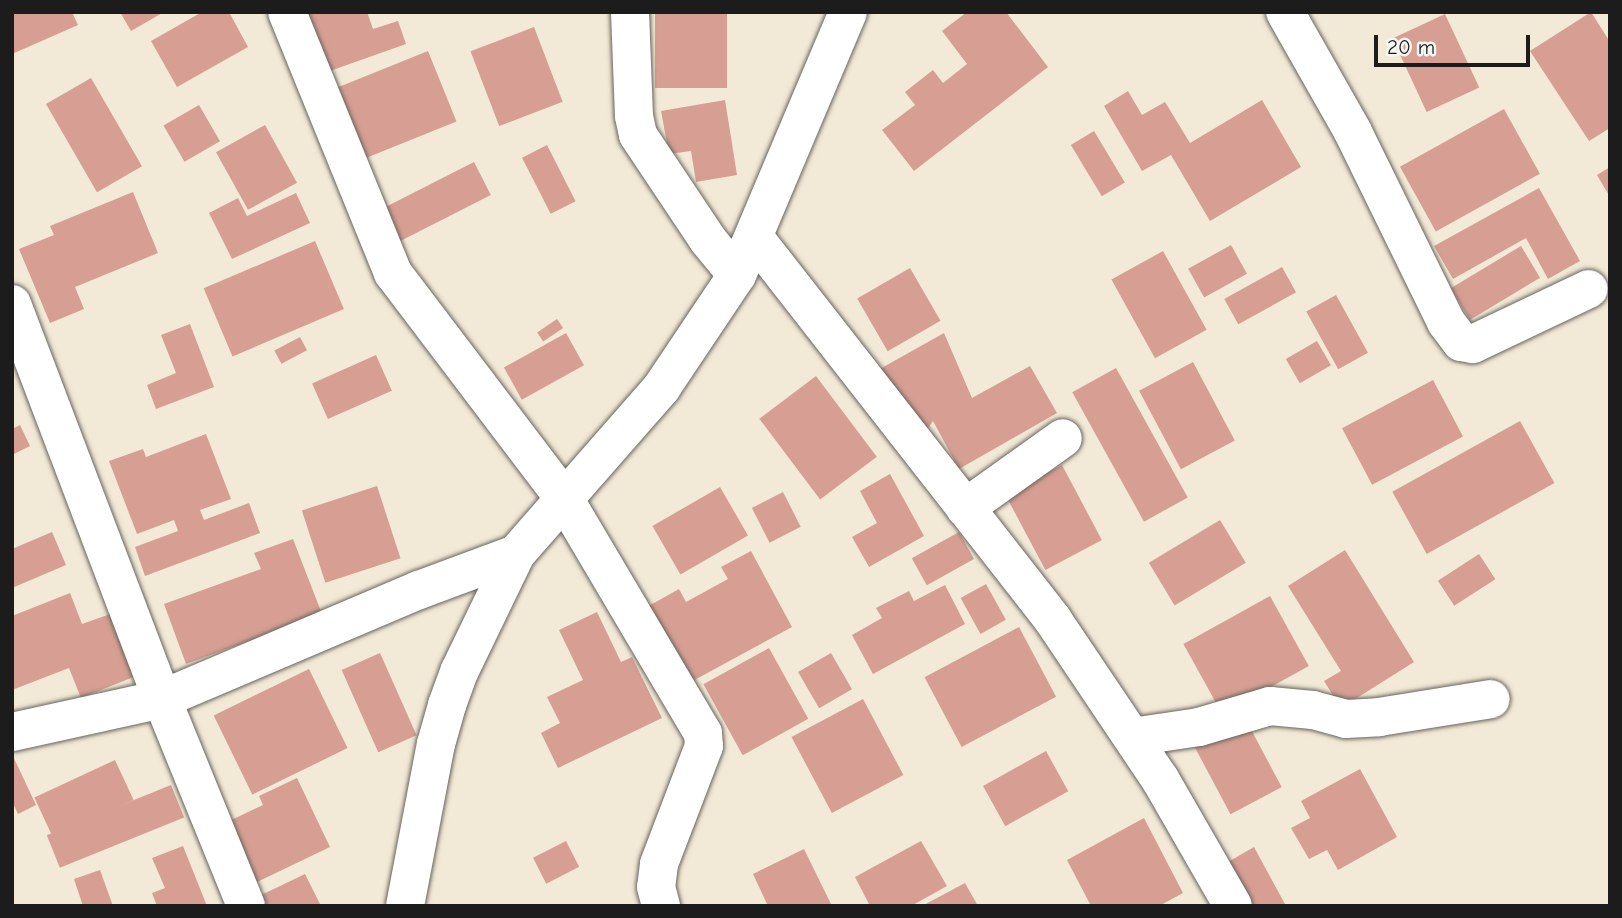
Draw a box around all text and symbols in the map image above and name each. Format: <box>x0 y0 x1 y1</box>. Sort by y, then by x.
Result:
scale bar <box>1377 21 1533 65</box>
text: 20 m <box>1387 35 1435 59</box>

